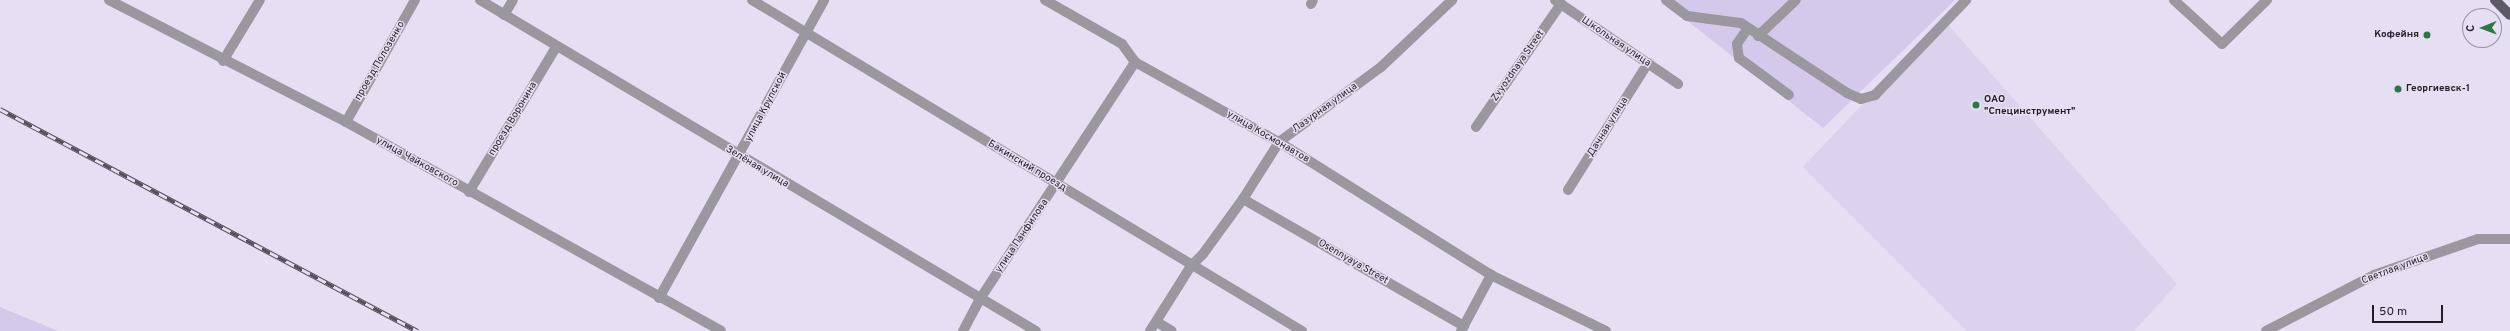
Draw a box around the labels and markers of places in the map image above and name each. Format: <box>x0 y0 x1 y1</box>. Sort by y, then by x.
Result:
place label: Кофейня <box>2374 29 2419 41</box>
marker: Кофейня <box>2422 30 2432 40</box>
place label: Георгиевск-1 <box>2406 83 2470 95</box>
marker: Георгиевск-1 <box>2393 84 2403 94</box>
place label: ОАО "Специнструмент" <box>1984 93 2075 116</box>
marker: ОАО "Специнструмент" <box>1971 100 1981 110</box>

